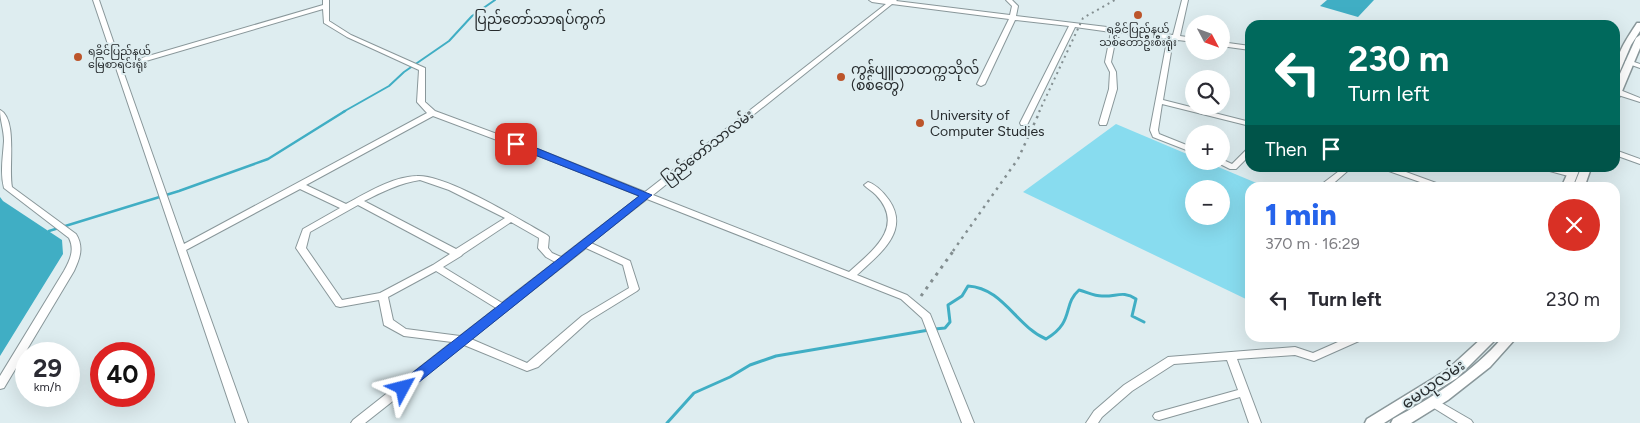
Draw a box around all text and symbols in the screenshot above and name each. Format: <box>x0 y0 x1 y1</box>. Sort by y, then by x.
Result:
district label: ပြည်တော်သာရပ်ကွက် <box>474 9 606 31</box>
marker: ရခိုင်ပြည်နယ် သစ်တောဦးစီးရုံး <box>1132 9 1144 21</box>
north arrow <box>1185 15 1230 60</box>
map controls <box>1185 15 1230 225</box>
place label: ရခိုင်ပြည်နယ် သစ်တောဦးစီးရုံး <box>1099 22 1177 51</box>
text: 230 m <box>1348 38 1449 80</box>
icon: left <box>1265 40 1330 105</box>
place label: ရခိုင်ပြည်နယ် မြေစာရင်းရုံး <box>88 44 151 73</box>
marker: ရခိုင်ပြည်နယ် မြေစာရင်းရုံး <box>72 51 84 63</box>
place label: ကွန်ပျူတာတက္ကသိုလ် (စစ်တွေ) <box>851 59 979 96</box>
button: search <box>1185 70 1230 115</box>
marker: ကွန်ပျူတာတက္ကသိုလ် (စစ်တွေ) <box>835 71 847 83</box>
text: Turn left <box>1348 80 1430 107</box>
street label: ပြည်တော်သာလမ်း <box>658 104 759 190</box>
place label: University of Computer Studies <box>930 107 1045 140</box>
marker: University of Computer Studies <box>914 117 926 129</box>
pin <box>495 123 537 165</box>
button: + <box>1185 125 1230 170</box>
icon: arrive <box>502 130 530 158</box>
icon: arrive <box>1317 135 1345 163</box>
text: Then <box>1265 138 1307 161</box>
button: − <box>1185 180 1230 225</box>
text: 1 min <box>1265 196 1337 233</box>
button: close <box>1548 199 1600 251</box>
text: 370 m · 16:29 <box>1265 234 1360 253</box>
icon: left <box>1265 286 1293 314</box>
text: Turn left <box>1308 288 1382 311</box>
text: 230 m <box>1546 288 1600 311</box>
speed limit sign: 40 <box>90 342 155 407</box>
text: 29 <box>33 353 62 383</box>
street label: မေယုလမ်း <box>1396 354 1471 417</box>
position arrow <box>376 361 428 413</box>
text: km/h <box>34 380 61 394</box>

